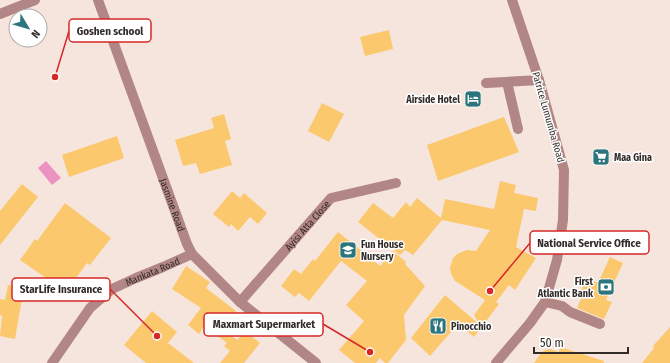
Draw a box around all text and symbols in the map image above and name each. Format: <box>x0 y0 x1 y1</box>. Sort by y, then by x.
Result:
north arrow <box>8 8 48 48</box>
callout: Goshen school <box>69 19 151 42</box>
text: Goshen school <box>77 25 144 38</box>
text: N <box>28 27 43 40</box>
street label: Patrice Lumumba Road <box>529 71 567 164</box>
hotel icon: Airside Hotel <box>463 89 483 109</box>
place label: Airside Hotel <box>405 94 460 106</box>
supermarket icon: Maa Gina <box>591 147 611 167</box>
place label: Maa Gina <box>614 152 652 164</box>
street label: Jasmine Road <box>157 177 187 233</box>
street label: Ayisi Atta Close <box>283 198 333 253</box>
callout: National Service Office <box>530 231 649 254</box>
text: National Service Office <box>537 237 641 250</box>
place label: Fun House Nursery <box>361 239 404 263</box>
school or university icon: Fun House Nursery <box>338 240 358 260</box>
street label: Mankata Road <box>124 255 182 289</box>
place label: First Atlantic Bank <box>537 276 594 300</box>
bank icon: First Atlantic Bank <box>596 277 616 297</box>
callout: StarLife Insurance <box>12 278 110 301</box>
text: StarLife Insurance <box>20 283 103 296</box>
callout: Maxmart Supermarket <box>204 313 323 336</box>
restaurant icon: Pinocchio <box>428 316 448 336</box>
text: Maxmart Supermarket <box>213 318 315 331</box>
place label: Pinocchio <box>451 321 492 333</box>
scale bar <box>534 329 628 355</box>
text: 50 m <box>540 336 564 350</box>

